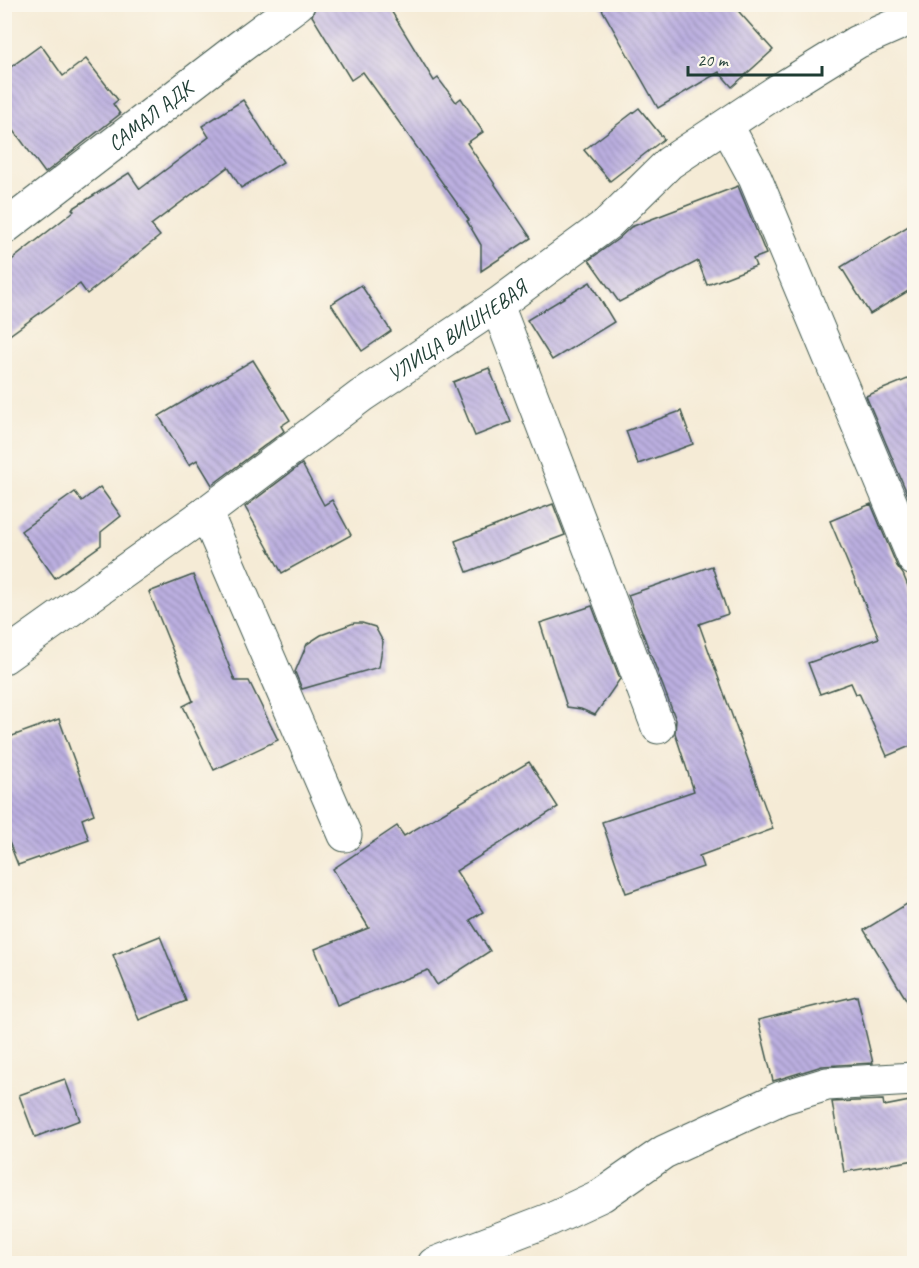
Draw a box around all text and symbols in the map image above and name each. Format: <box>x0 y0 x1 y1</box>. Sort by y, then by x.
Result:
scale bar <box>688 39 822 77</box>
text: 20 m <box>697 49 730 71</box>
street label: САМАЛ АДК <box>103 73 200 157</box>
street label: УЛИЦА ВИШНЕВАЯ <box>382 273 534 388</box>

